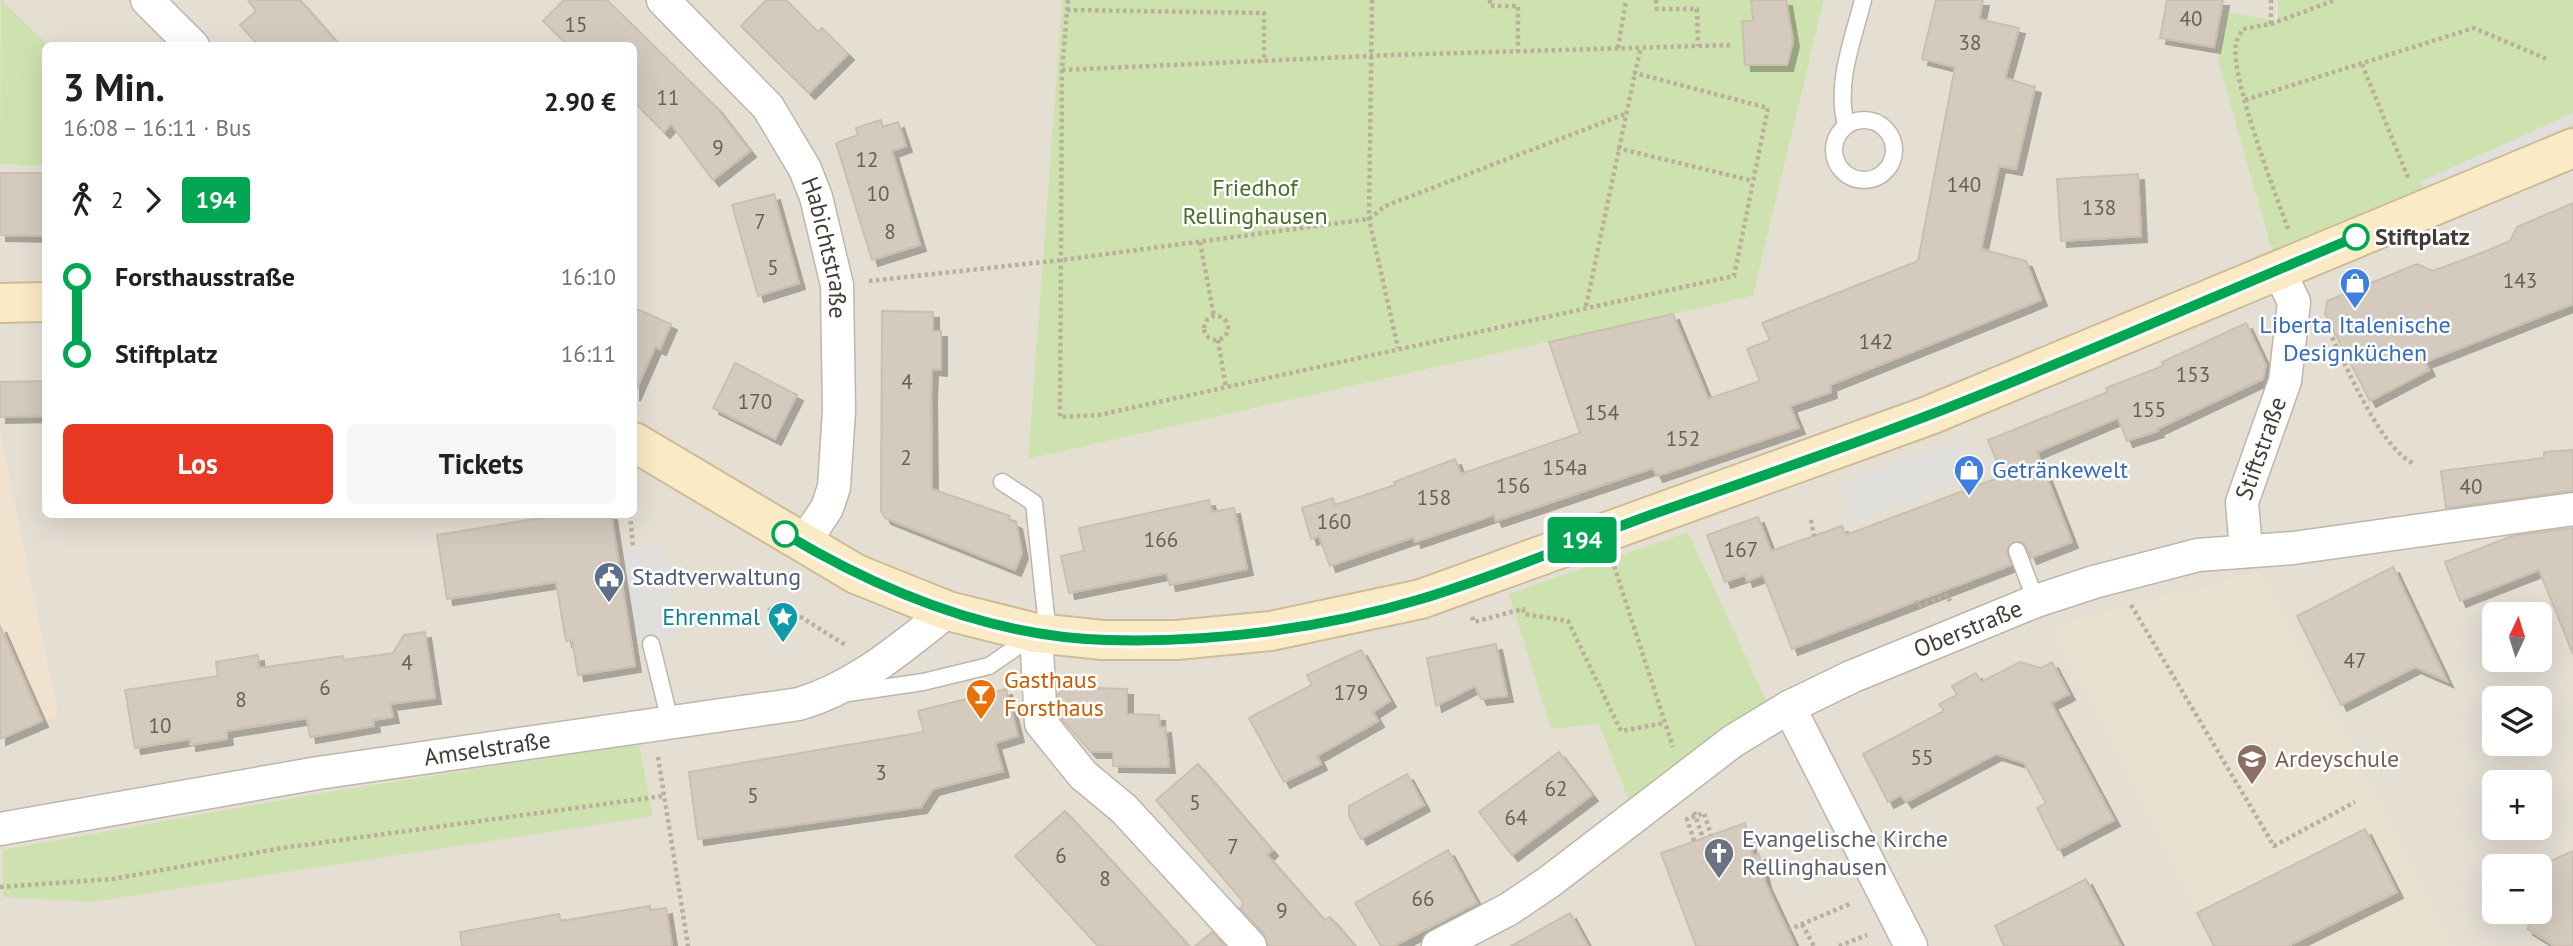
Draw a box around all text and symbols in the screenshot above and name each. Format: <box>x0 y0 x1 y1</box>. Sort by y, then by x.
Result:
house number: 40 <box>2180 5 2202 32</box>
house number: 15 <box>565 11 587 38</box>
house number: 38 <box>1959 29 1981 56</box>
text: 3 Min. <box>63 62 165 111</box>
house number: 11 <box>657 84 679 111</box>
text: 2.90 € <box>544 85 616 118</box>
text: 16:08 – 16:11 · Bus <box>63 113 251 142</box>
house number: 9 <box>712 134 724 161</box>
house number: 12 <box>856 146 878 173</box>
house number: 140 <box>1947 171 1981 198</box>
street label: Habichtstraße <box>795 172 854 319</box>
park label: Friedhof Rellinghausen <box>1182 172 1328 231</box>
house number: 10 <box>867 180 889 207</box>
icon: walk <box>63 181 101 219</box>
icon: forward <box>134 181 172 219</box>
text: 194 <box>196 184 236 215</box>
text: 2 <box>111 185 124 214</box>
house number: 138 <box>2082 194 2116 221</box>
house number: 7 <box>754 208 766 235</box>
house number: 8 <box>884 218 896 245</box>
place label: Stiftplatz <box>2375 221 2470 252</box>
marker: Stiftplatz <box>2343 224 2369 250</box>
house number: 5 <box>767 254 779 281</box>
text: Forsthausstraße <box>115 260 295 293</box>
text: 16:10 <box>561 262 616 291</box>
shop icon: Liberta Italenische Designküchen <box>2338 266 2372 310</box>
house number: 143 <box>2503 267 2537 294</box>
place label: Liberta Italenische Designküchen <box>2259 309 2451 368</box>
house number: 142 <box>1859 328 1893 355</box>
text: Stiftplatz <box>115 337 218 370</box>
text: 16:11 <box>561 339 616 368</box>
house number: 153 <box>2176 361 2210 388</box>
house number: 4 <box>901 368 913 395</box>
house number: 170 <box>738 388 772 415</box>
street label: Stiftstraße <box>2228 392 2293 504</box>
house number: 155 <box>2132 396 2166 423</box>
house number: 154 <box>1585 399 1619 426</box>
button: Los <box>63 424 333 504</box>
button: Tickets <box>347 424 616 504</box>
house number: 152 <box>1666 425 1700 452</box>
house number: 2 <box>900 444 912 471</box>
shop icon: Getränkewelt <box>1952 453 1986 497</box>
house number: 154a <box>1543 454 1587 481</box>
place label: Getränkewelt <box>1992 454 2128 485</box>
house number: 156 <box>1496 472 1530 499</box>
house number: 40 <box>2460 473 2482 500</box>
house number: 158 <box>1417 484 1451 511</box>
house number: 160 <box>1317 508 1351 535</box>
line badge: 194 <box>1542 517 1622 563</box>
unlabelled marker <box>772 521 798 547</box>
text: 194 <box>1562 524 1602 555</box>
house number: 166 <box>1144 526 1178 553</box>
house number: 167 <box>1724 536 1758 563</box>
public building icon: Stadtverwaltung <box>592 560 626 604</box>
place label: Stadtverwaltung <box>632 561 801 592</box>
street label: Oberstraße <box>1909 592 2027 665</box>
place icon: Ehrenmal <box>766 600 800 644</box>
place label: Ehrenmal <box>662 601 760 632</box>
north arrow <box>2482 602 2552 672</box>
map controls <box>2482 602 2552 924</box>
house number: 47 <box>2344 647 2366 674</box>
house number: 4 <box>401 649 413 676</box>
place label: Gasthaus Forsthaus <box>1004 664 1104 723</box>
house number: 6 <box>319 674 331 701</box>
bar icon: Gasthaus Forsthaus <box>964 677 998 721</box>
house number: 179 <box>1334 679 1368 706</box>
house number: 8 <box>235 686 247 713</box>
button: layers <box>2482 686 2552 756</box>
house number: 10 <box>149 712 171 739</box>
street label: Amselstraße <box>422 724 553 773</box>
school or university icon: Ardeyschule <box>2235 742 2269 786</box>
place label: Ardeyschule <box>2275 743 2399 774</box>
house number: 55 <box>1911 744 1933 771</box>
house number: 3 <box>875 759 887 786</box>
button: + <box>2482 770 2552 840</box>
house number: 62 <box>1545 775 1567 802</box>
house number: 5 <box>747 782 759 809</box>
house number: 5 <box>1189 789 1201 816</box>
house number: 64 <box>1505 804 1527 831</box>
place label: Evangelische Kirche Rellinghausen <box>1742 823 1948 882</box>
house number: 7 <box>1227 833 1239 860</box>
church icon: Evangelische Kirche Rellinghausen <box>1702 836 1736 880</box>
house number: 6 <box>1055 842 1067 869</box>
button: − <box>2482 854 2552 924</box>
house number: 8 <box>1099 865 1111 892</box>
house number: 66 <box>1412 885 1434 912</box>
house number: 9 <box>1276 897 1288 924</box>

